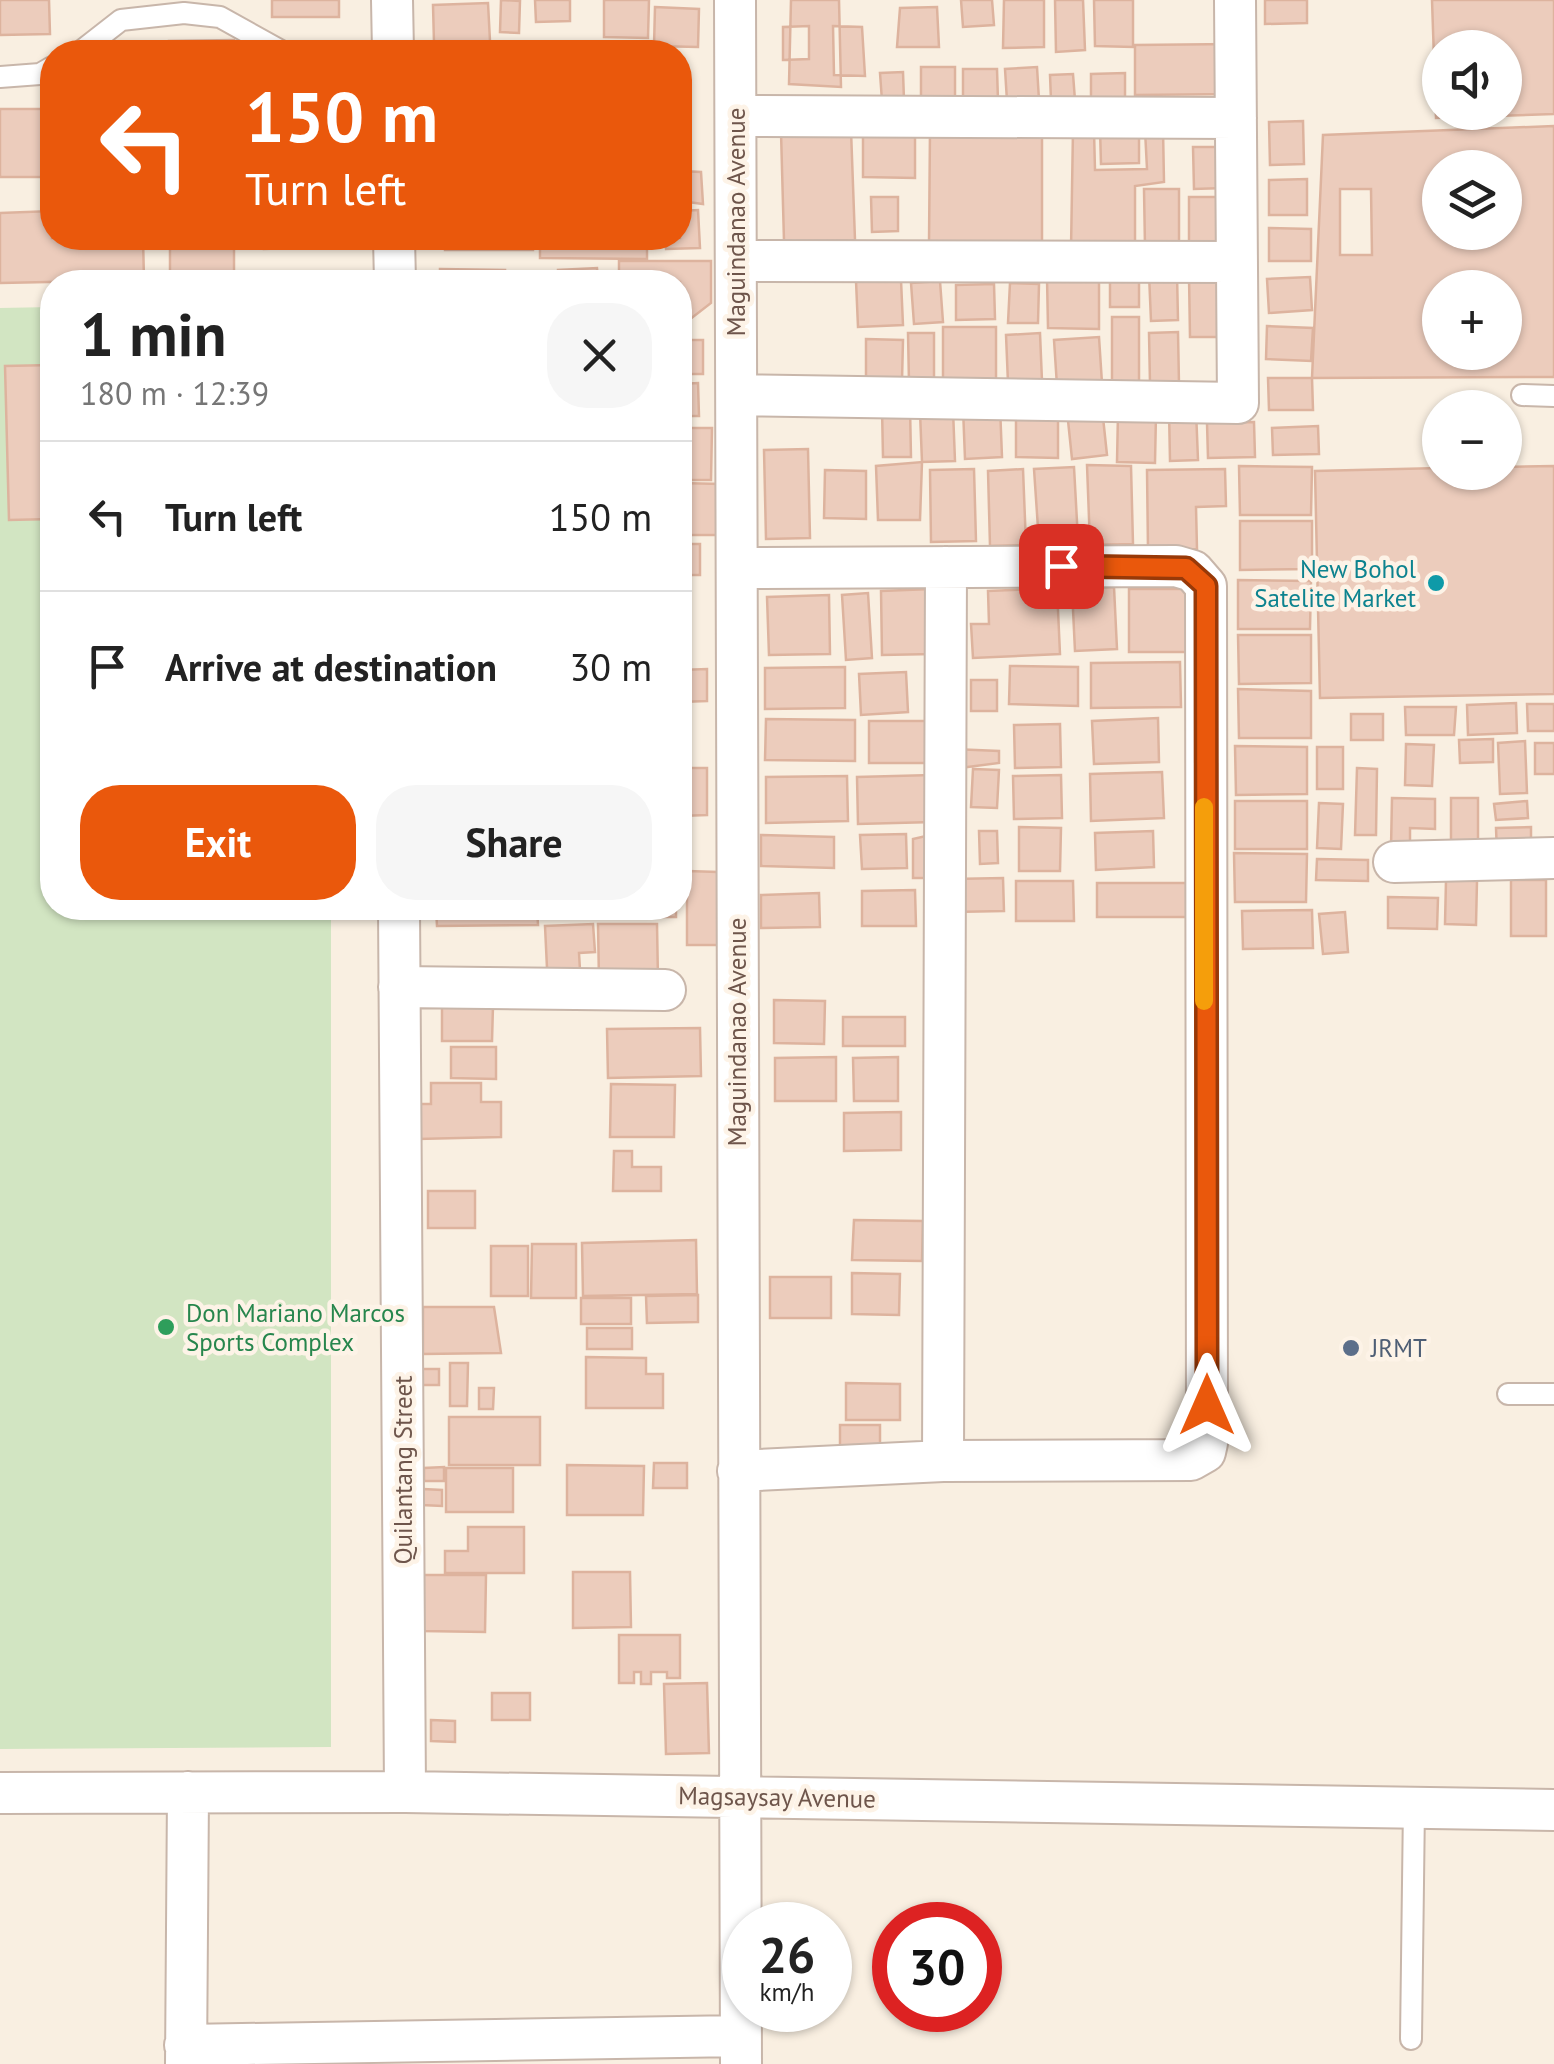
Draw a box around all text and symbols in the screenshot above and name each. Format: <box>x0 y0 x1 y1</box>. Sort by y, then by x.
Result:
map controls <box>1422 30 1522 490</box>
button: sound <box>1422 30 1522 130</box>
text: 150 m <box>245 71 438 161</box>
icon: left <box>80 80 210 210</box>
street label: Maguindanao Avenue <box>720 108 752 336</box>
button: layers <box>1422 150 1522 250</box>
text: Turn left <box>245 159 406 217</box>
button: + <box>1422 270 1522 370</box>
text: 1 min <box>80 295 226 373</box>
button: close <box>547 303 652 408</box>
text: 180 m · 12:39 <box>80 372 269 414</box>
button: − <box>1422 390 1522 490</box>
icon: left <box>80 489 135 544</box>
text: Turn left <box>165 492 302 541</box>
text: 150 m <box>549 492 652 541</box>
pin <box>1019 524 1104 609</box>
icon: arrive <box>1034 539 1089 594</box>
place label: New Bohol Satelite Market <box>1254 553 1417 614</box>
marker: New Bohol Satelite Market <box>1425 572 1447 594</box>
icon: arrive <box>80 639 135 694</box>
text: Arrive at destination <box>165 642 497 691</box>
text: 30 m <box>570 642 652 691</box>
button: Exit <box>80 785 356 900</box>
button: Share <box>376 785 652 900</box>
street label: Maguindanao Avenue <box>721 918 753 1146</box>
place label: Don Mariano Marcos Sports Complex <box>186 1297 405 1358</box>
marker: Don Mariano Marcos Sports Complex <box>155 1316 177 1338</box>
place label: JRMT <box>1370 1332 1427 1364</box>
marker: JRMT <box>1340 1337 1362 1359</box>
position arrow <box>1155 1353 1259 1457</box>
street label: Quilantang Street <box>387 1375 419 1565</box>
street label: Magsaysay Avenue <box>678 1779 876 1815</box>
speed limit sign: 30 <box>872 1902 1002 2032</box>
text: 26 <box>759 1922 815 1987</box>
text: km/h <box>760 1976 814 2008</box>

